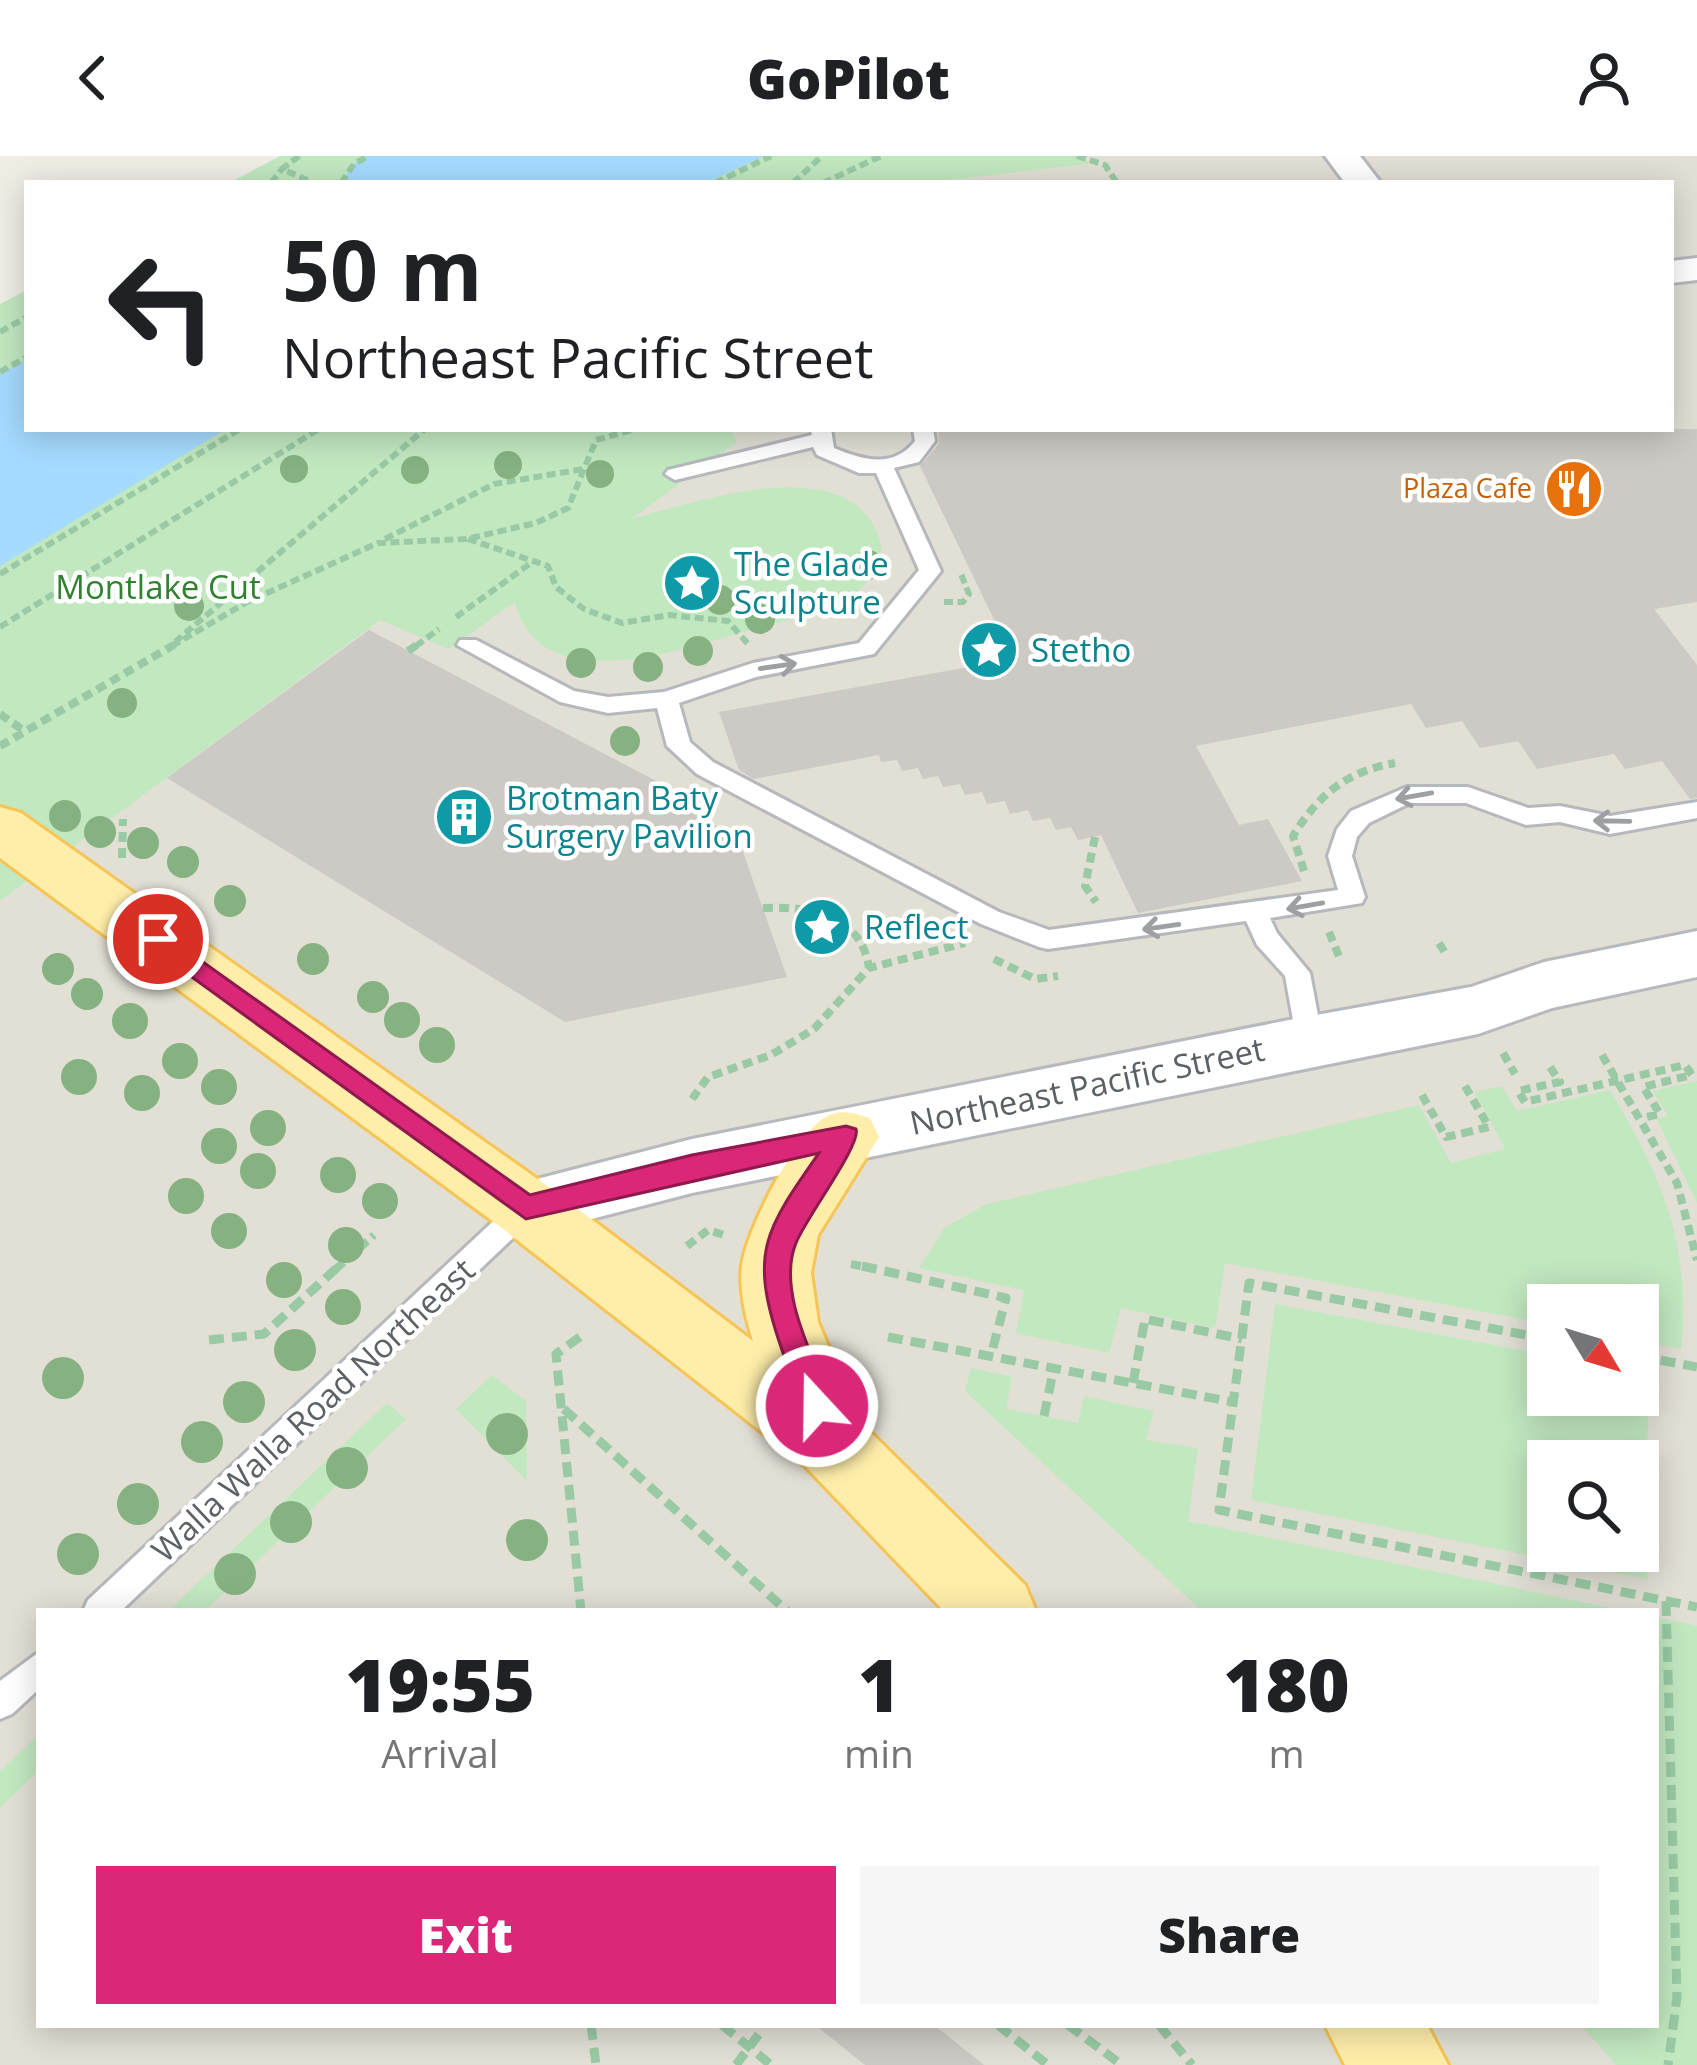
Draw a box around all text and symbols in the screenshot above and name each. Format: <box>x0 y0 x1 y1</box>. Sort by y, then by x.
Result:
text: GoPilot <box>747 41 950 115</box>
icon: back <box>60 45 126 111</box>
icon: person <box>1571 45 1637 111</box>
text: 50 m <box>282 211 482 326</box>
icon: left <box>84 228 240 384</box>
text: Northeast Pacific Street <box>282 320 873 394</box>
restaurant icon: Plaza Cafe <box>1543 458 1605 520</box>
place label: Plaza Cafe <box>1403 469 1532 506</box>
place label: The Glade Sculpture <box>734 541 889 624</box>
place icon: The Glade Sculpture <box>661 552 723 614</box>
park label: Montlake Cut <box>55 564 261 609</box>
place icon: Stetho <box>958 619 1020 681</box>
place label: Stetho <box>1031 627 1131 672</box>
one-way arrow <box>758 654 797 677</box>
place label: Brotman Baty Surgery Pavilion <box>506 775 753 858</box>
one-way arrow <box>1396 785 1435 808</box>
building icon: Brotman Baty Surgery Pavilion <box>433 786 495 848</box>
one-way arrow <box>1593 810 1632 833</box>
pin <box>107 888 209 990</box>
one-way arrow <box>1286 895 1325 918</box>
place icon: Reflect <box>791 896 853 958</box>
place label: Reflect <box>864 904 968 949</box>
icon: arrive <box>125 906 191 972</box>
one-way arrow <box>1142 916 1181 939</box>
street label: Northeast Pacific Street <box>905 1026 1268 1145</box>
street label: Walla Walla Road Northeast <box>141 1248 484 1572</box>
north arrow <box>1527 1284 1659 1416</box>
map controls <box>1527 1284 1659 1572</box>
position arrow <box>754 1343 880 1469</box>
button: search <box>1527 1440 1659 1572</box>
text: 19:55 <box>345 1635 535 1733</box>
text: 1 <box>858 1635 900 1733</box>
text: 180 <box>1223 1635 1350 1733</box>
text: Arrival <box>381 1726 499 1779</box>
text: min <box>844 1726 914 1779</box>
text: m <box>1268 1726 1305 1779</box>
button: Exit <box>96 1866 836 2004</box>
button: Share <box>860 1866 1599 2004</box>

